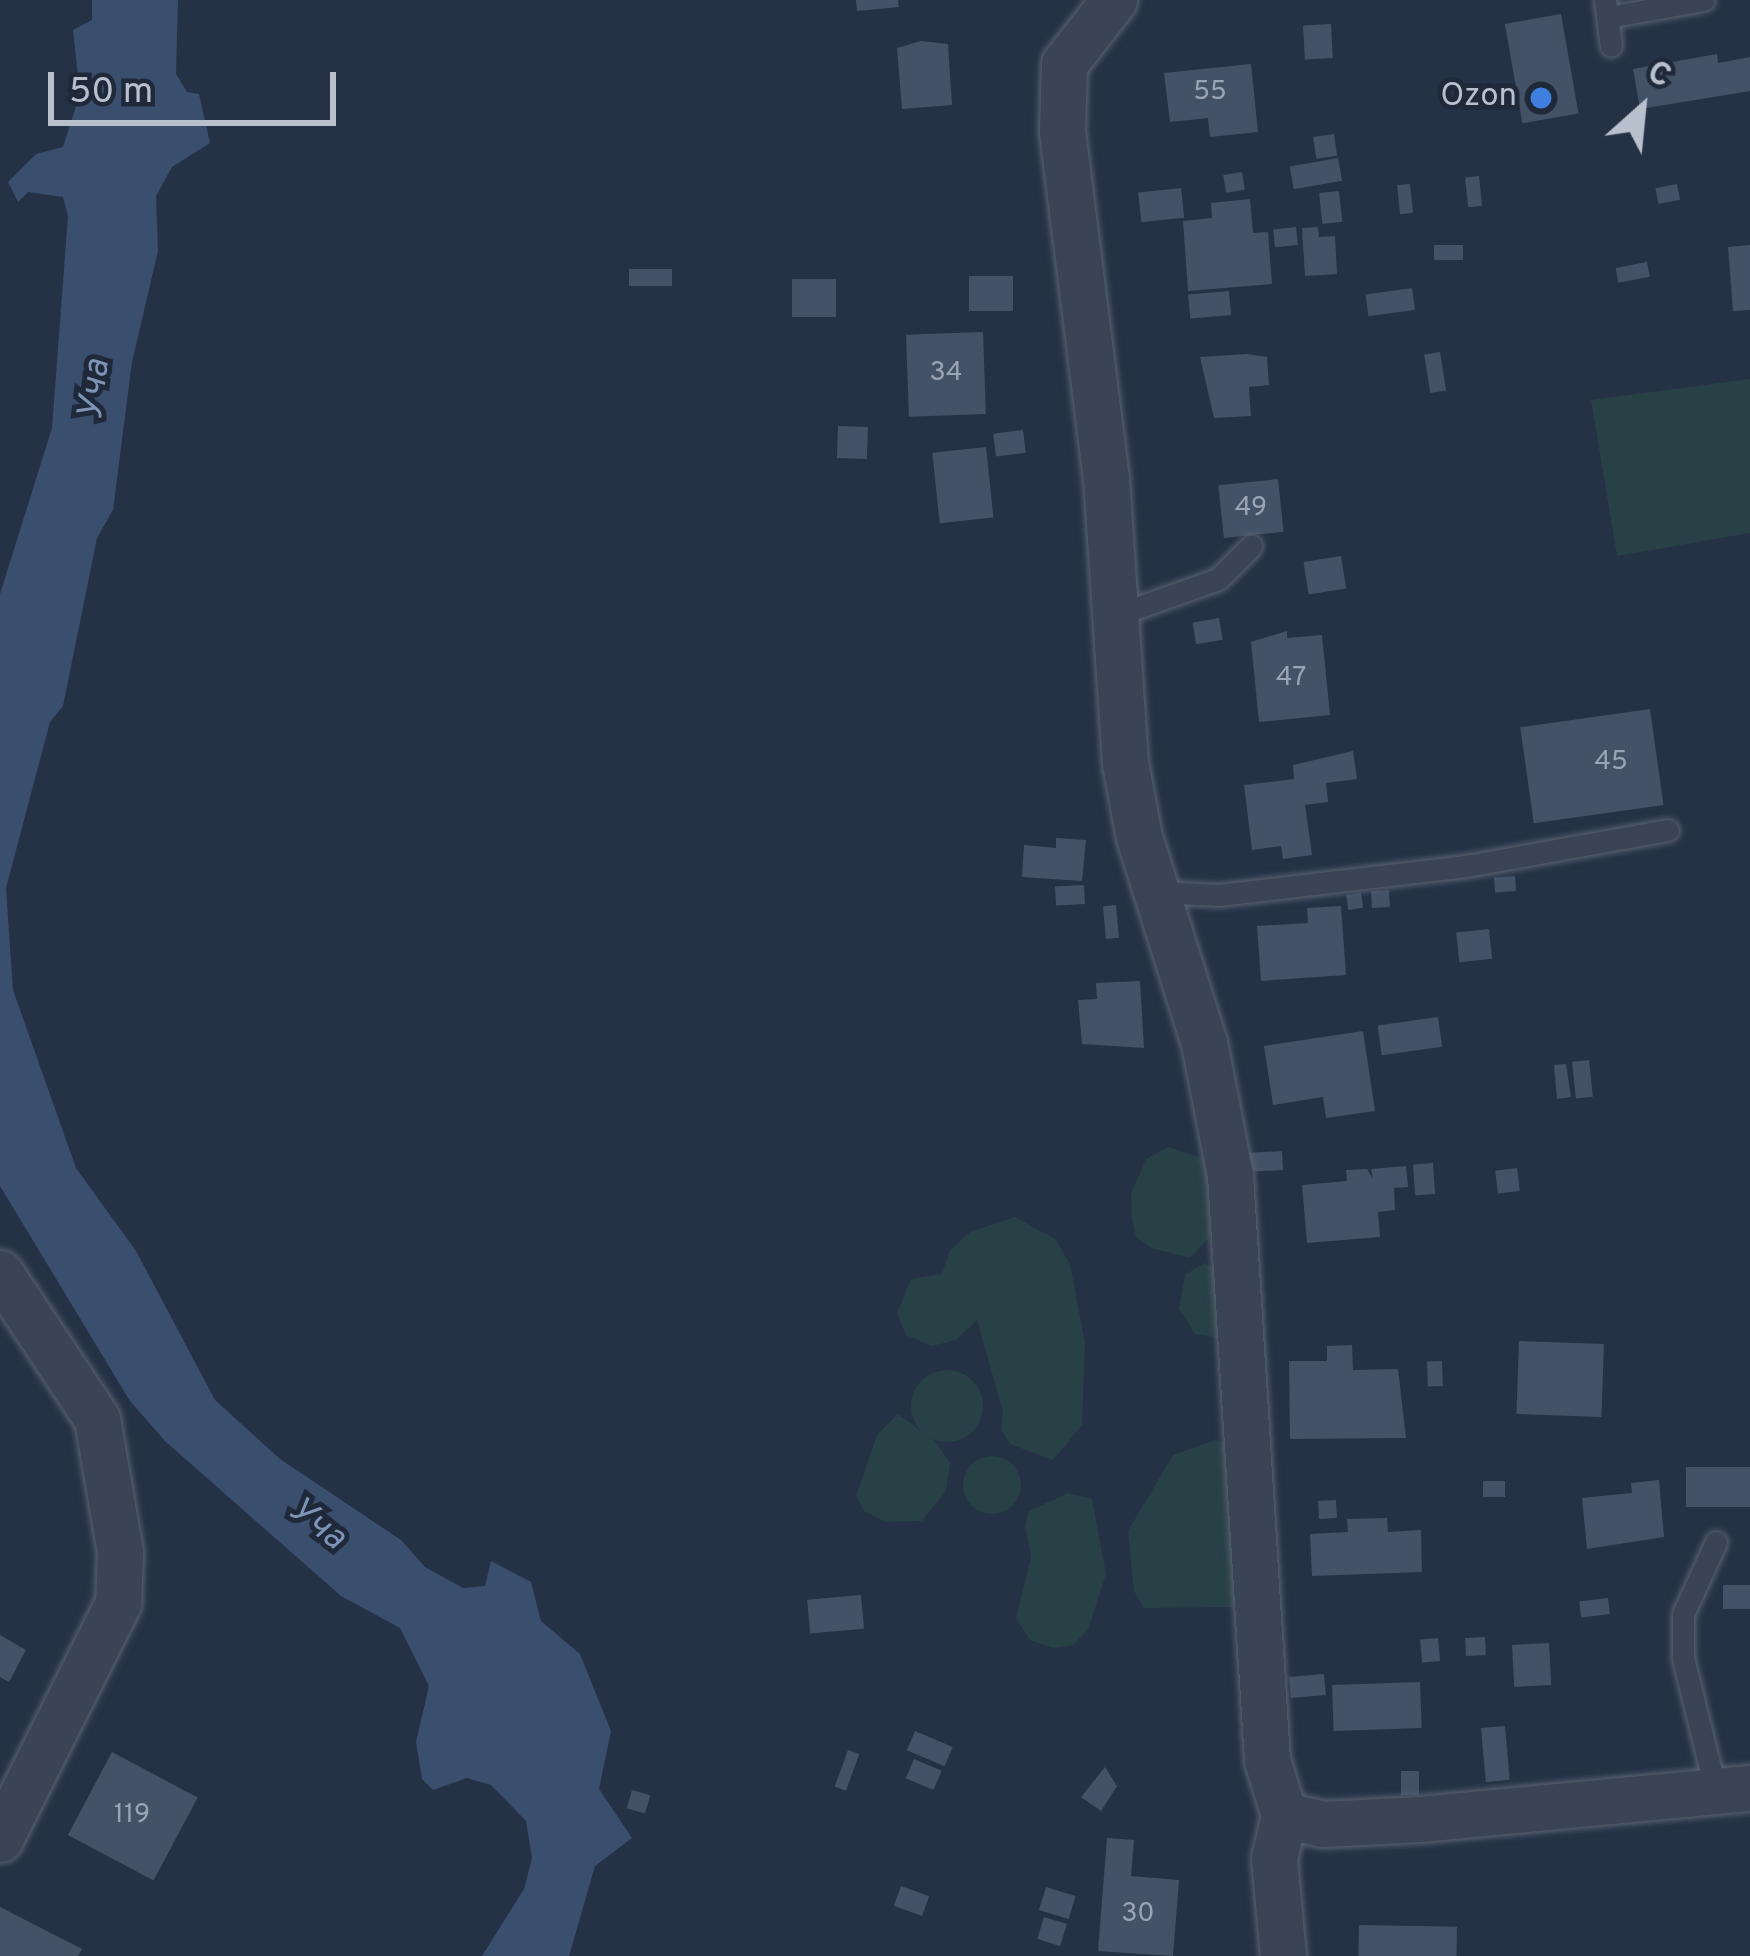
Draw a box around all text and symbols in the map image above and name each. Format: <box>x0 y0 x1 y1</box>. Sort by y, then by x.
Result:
scale bar <box>54 48 342 122</box>
north arrow <box>1582 48 1702 168</box>
text: С <box>1639 52 1677 99</box>
text: 50 m <box>69 70 153 116</box>
house number: 55 <box>1193 77 1227 109</box>
place label: Ozon <box>1440 78 1517 118</box>
marker: Ozon <box>1528 85 1554 111</box>
water label: Уча <box>71 357 121 423</box>
house number: 34 <box>929 358 963 390</box>
house number: 49 <box>1235 493 1267 525</box>
house number: 47 <box>1276 663 1306 695</box>
house number: 45 <box>1594 747 1628 779</box>
water label: Уча <box>278 1489 354 1561</box>
house number: 119 <box>114 1800 150 1832</box>
house number: 30 <box>1121 1899 1155 1931</box>

